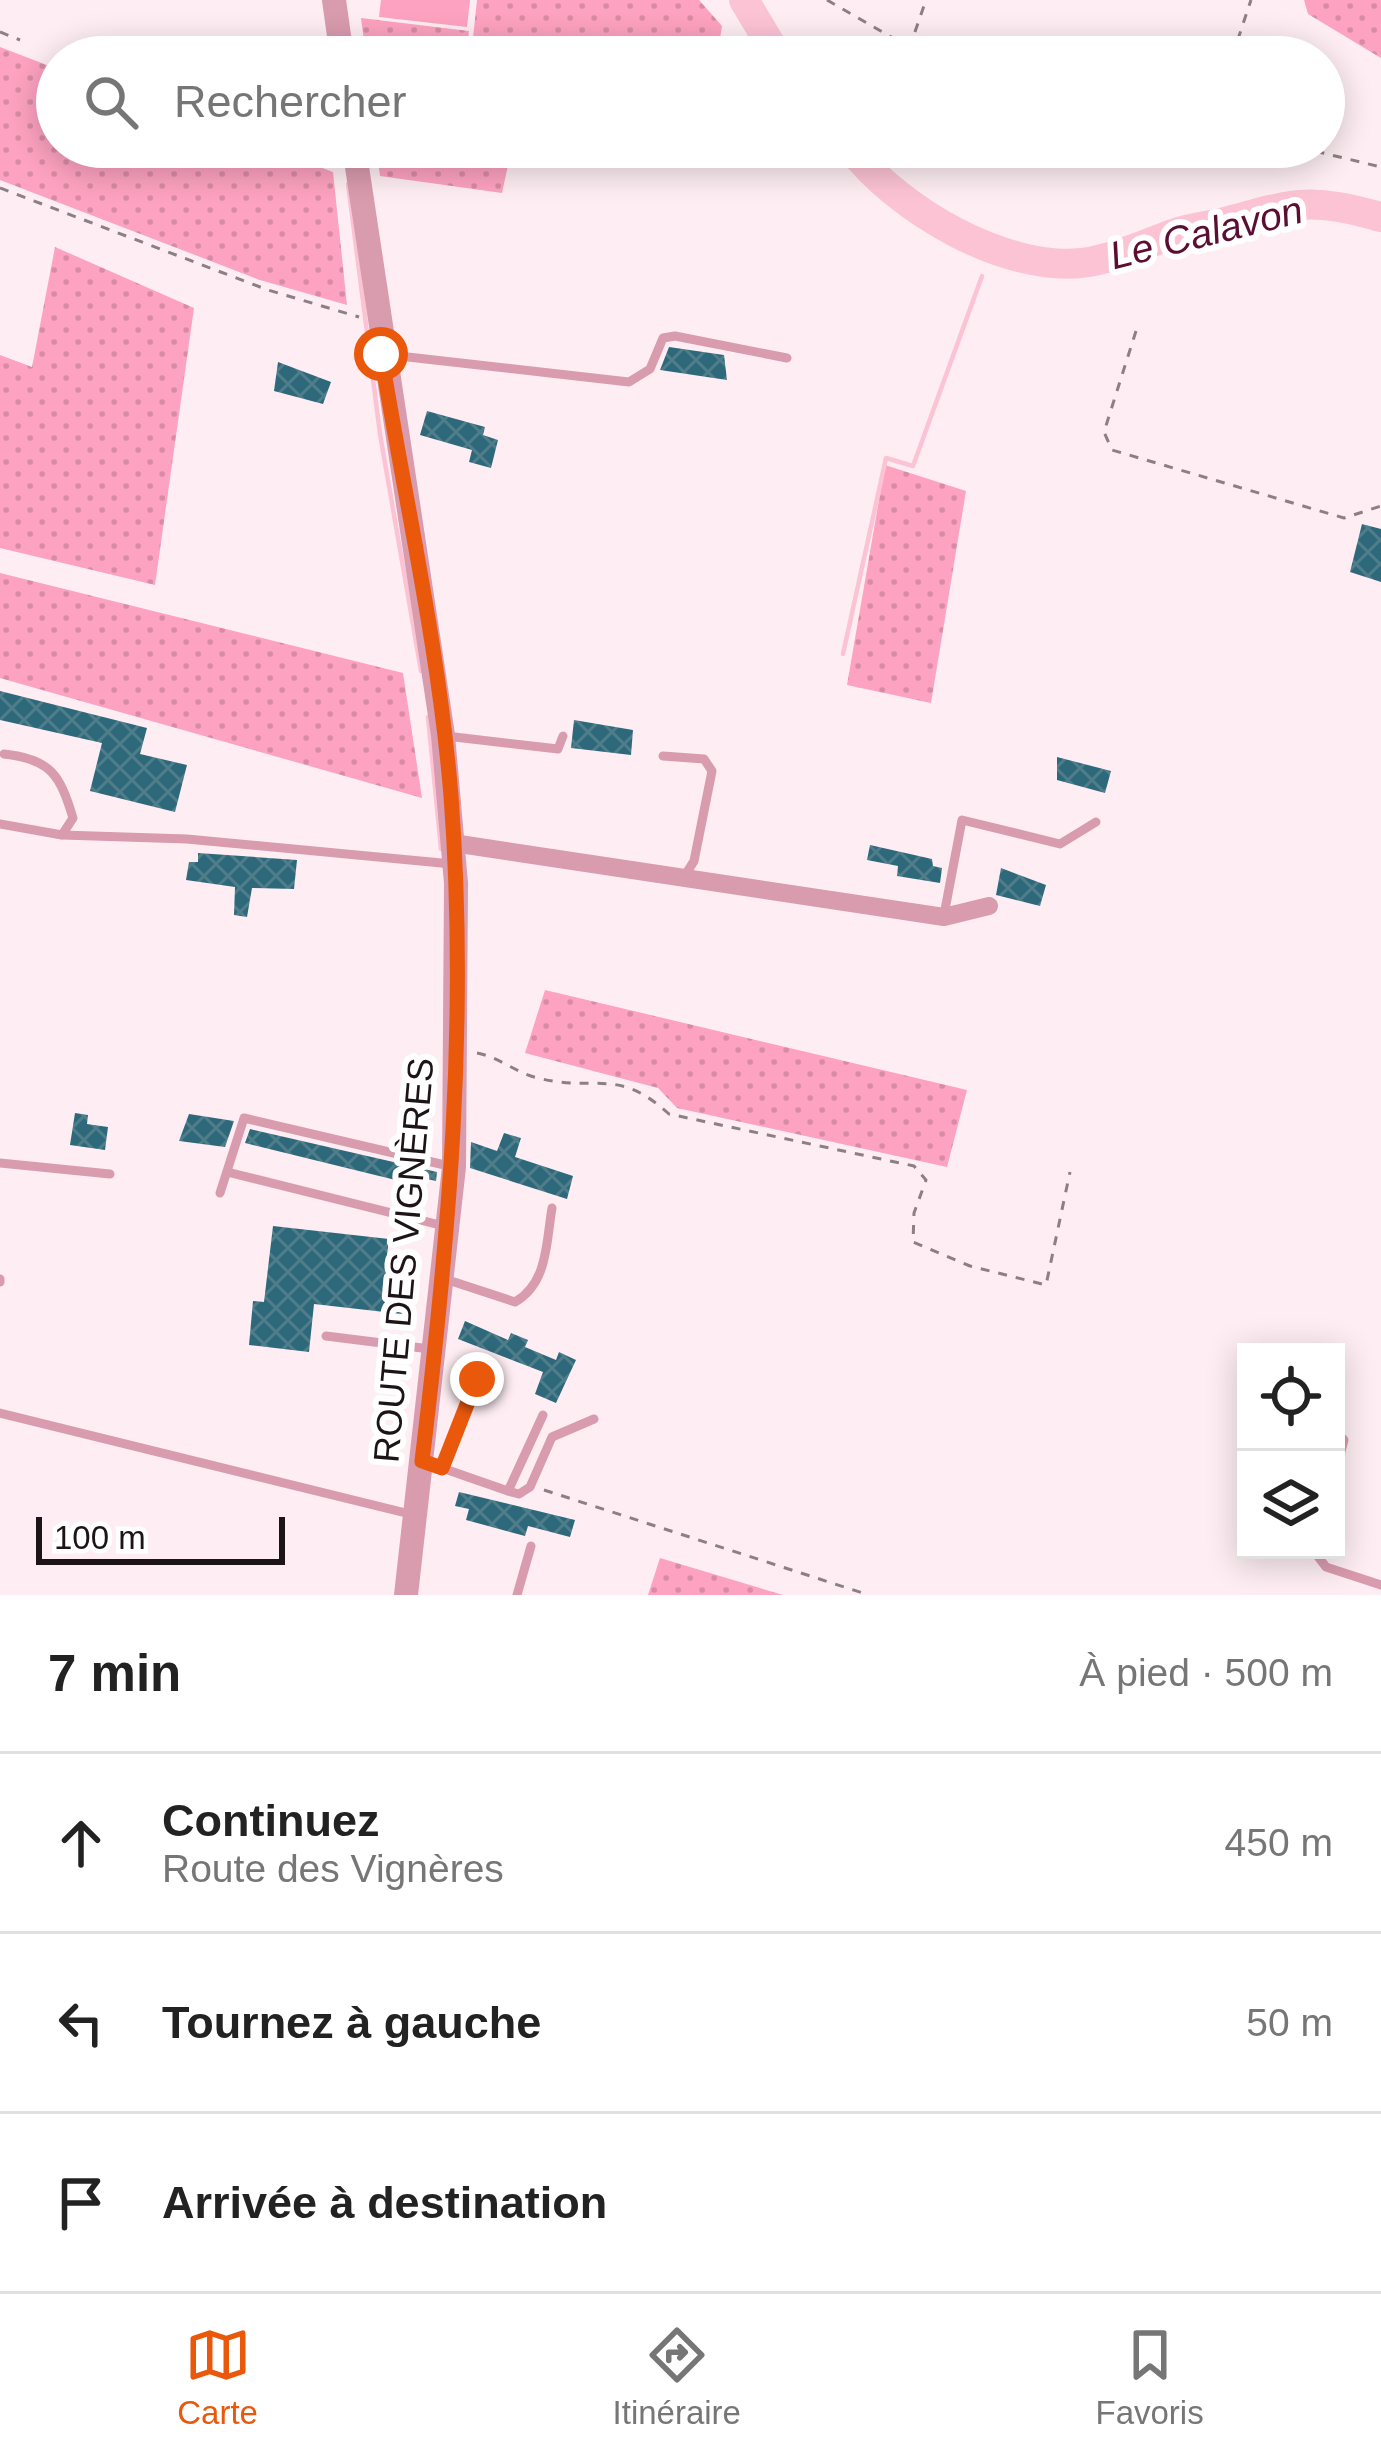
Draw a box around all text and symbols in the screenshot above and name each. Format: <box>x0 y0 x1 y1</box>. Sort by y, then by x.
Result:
search box <box>36 36 1345 168</box>
icon: search <box>78 69 144 135</box>
text: Rechercher <box>174 76 407 127</box>
water label: Le Calavon <box>1105 188 1307 277</box>
route start <box>354 327 408 381</box>
street label: ROUTE DES VIGNÈRES <box>365 1056 442 1464</box>
map controls <box>1237 1343 1345 1559</box>
button: locate <box>1237 1343 1345 1451</box>
route end <box>450 1352 504 1406</box>
button: layers <box>1237 1451 1345 1559</box>
scale bar <box>36 1511 285 1564</box>
text: 100 m <box>54 1519 146 1556</box>
text: 7 min <box>48 1645 181 1702</box>
text: À pied · 500 m <box>1079 1651 1333 1694</box>
text: Continuez <box>162 1795 379 1846</box>
icon: ahead <box>48 1810 114 1876</box>
text: 450 m <box>1225 1821 1333 1864</box>
text: Route des Vignères <box>162 1847 504 1890</box>
icon: left <box>48 1990 114 2056</box>
text: Tournez à gauche <box>162 1997 541 2048</box>
text: 50 m <box>1246 2001 1333 2044</box>
icon: arrive <box>48 2170 114 2236</box>
text: Arrivée à destination <box>162 2177 607 2228</box>
tab: Carte <box>177 2322 258 2432</box>
tab: Itinéraire <box>613 2322 741 2432</box>
tab: Favoris <box>1096 2322 1204 2432</box>

